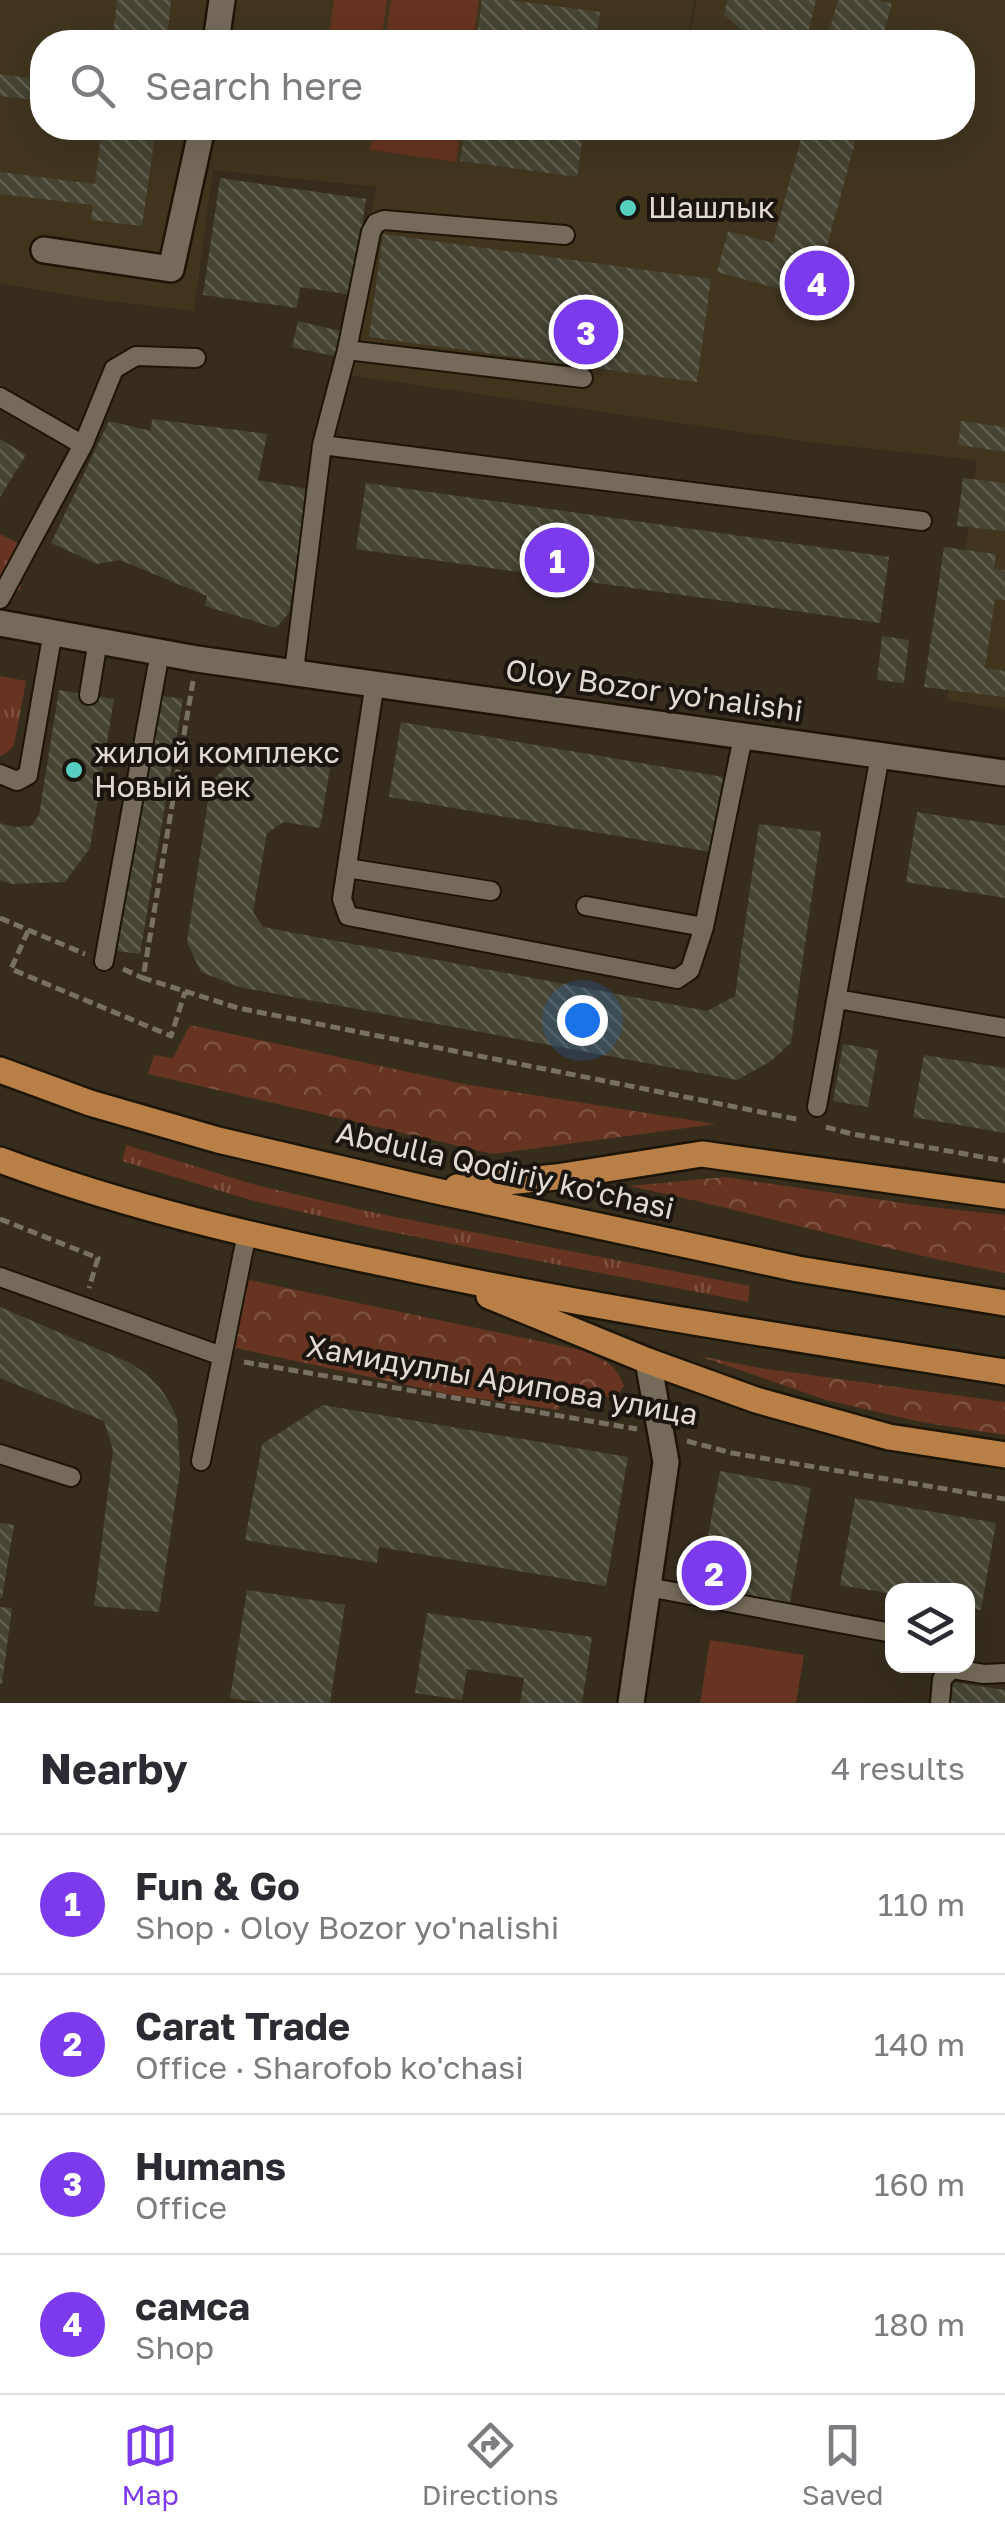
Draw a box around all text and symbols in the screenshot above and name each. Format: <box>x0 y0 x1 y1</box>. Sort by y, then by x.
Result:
search box <box>30 30 975 140</box>
icon: search <box>65 58 120 113</box>
text: Search here <box>145 63 363 108</box>
place label: Шашлык <box>648 189 775 225</box>
marker: Шашлык <box>617 197 639 219</box>
pin: 4 <box>784 246 850 320</box>
pin: 3 <box>554 294 618 370</box>
pin: 1 <box>524 522 590 598</box>
street label: Oloy Bozor yo'nalishi <box>503 651 805 729</box>
place label: жилой комплекс Новый век <box>94 734 340 804</box>
marker: жилой комплекс Новый век <box>63 759 85 781</box>
your location <box>557 995 608 1046</box>
street label: Abdulla Qodiriy ko'chasi <box>333 1114 678 1226</box>
street label: Хамидуллы Арипова улица <box>304 1328 701 1432</box>
pin: 2 <box>682 1536 746 1610</box>
map controls <box>885 1583 975 1673</box>
button: layers <box>885 1583 975 1673</box>
text: Nearby <box>40 1743 188 1793</box>
text: 4 results <box>831 1749 965 1787</box>
text: Fun & Go <box>135 1863 300 1908</box>
text: 1 <box>64 1885 81 1923</box>
text: 110 m <box>878 1885 965 1923</box>
text: Shop · Oloy Bozor yo'nalishi <box>135 1908 559 1946</box>
text: Carat Trade <box>135 2003 350 2048</box>
text: 2 <box>63 2025 82 2063</box>
text: 140 m <box>874 2025 965 2063</box>
text: Office · Sharofob ko'chasi <box>135 2048 524 2086</box>
text: Humans <box>135 2143 286 2188</box>
text: 3 <box>63 2165 82 2203</box>
text: 160 m <box>874 2165 965 2203</box>
text: Office <box>135 2188 227 2226</box>
text: самса <box>135 2283 250 2328</box>
text: 4 <box>62 2305 83 2343</box>
text: 180 m <box>874 2305 965 2343</box>
text: Shop <box>135 2328 214 2366</box>
tab: Map <box>122 2418 179 2511</box>
tab: Directions <box>422 2418 559 2511</box>
tab: Saved <box>802 2418 883 2511</box>

